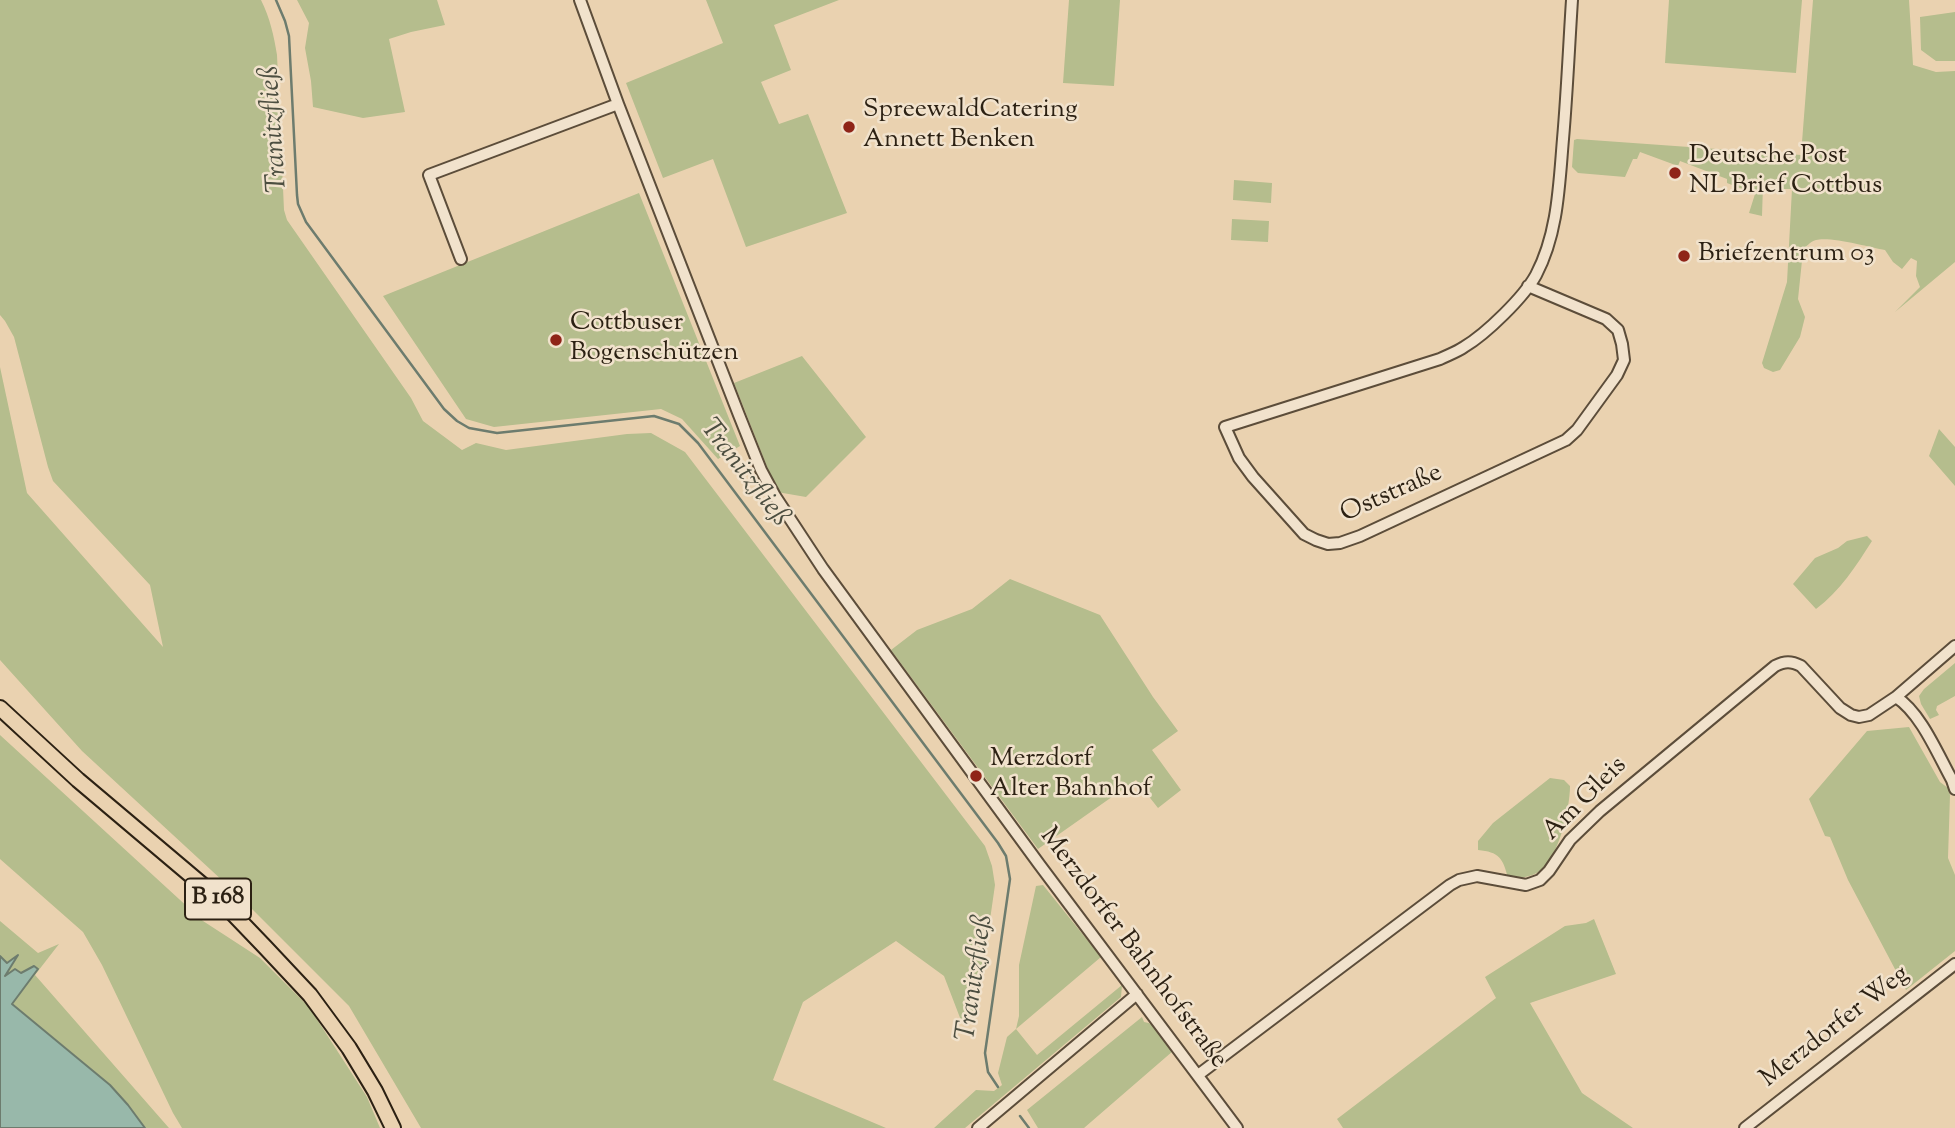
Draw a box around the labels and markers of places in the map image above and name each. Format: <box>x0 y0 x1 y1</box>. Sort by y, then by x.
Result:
place label: SpreewaldCatering Annett Benken <box>863 96 1078 158</box>
marker: SpreewaldCatering Annett Benken <box>841 119 857 135</box>
place label: Deutsche Post NL Brief Cottbus <box>1689 142 1882 204</box>
marker: Deutsche Post NL Brief Cottbus <box>1667 165 1683 181</box>
place label: Briefzentrum 03 <box>1698 240 1874 272</box>
marker: Briefzentrum 03 <box>1676 248 1692 264</box>
place label: Cottbuser Bogenschützen <box>570 309 739 370</box>
marker: Cottbuser Bogenschützen <box>548 332 564 348</box>
place label: Merzdorf Alter Bahnhof <box>990 745 1152 806</box>
marker: Merzdorf Alter Bahnhof <box>968 768 984 784</box>

